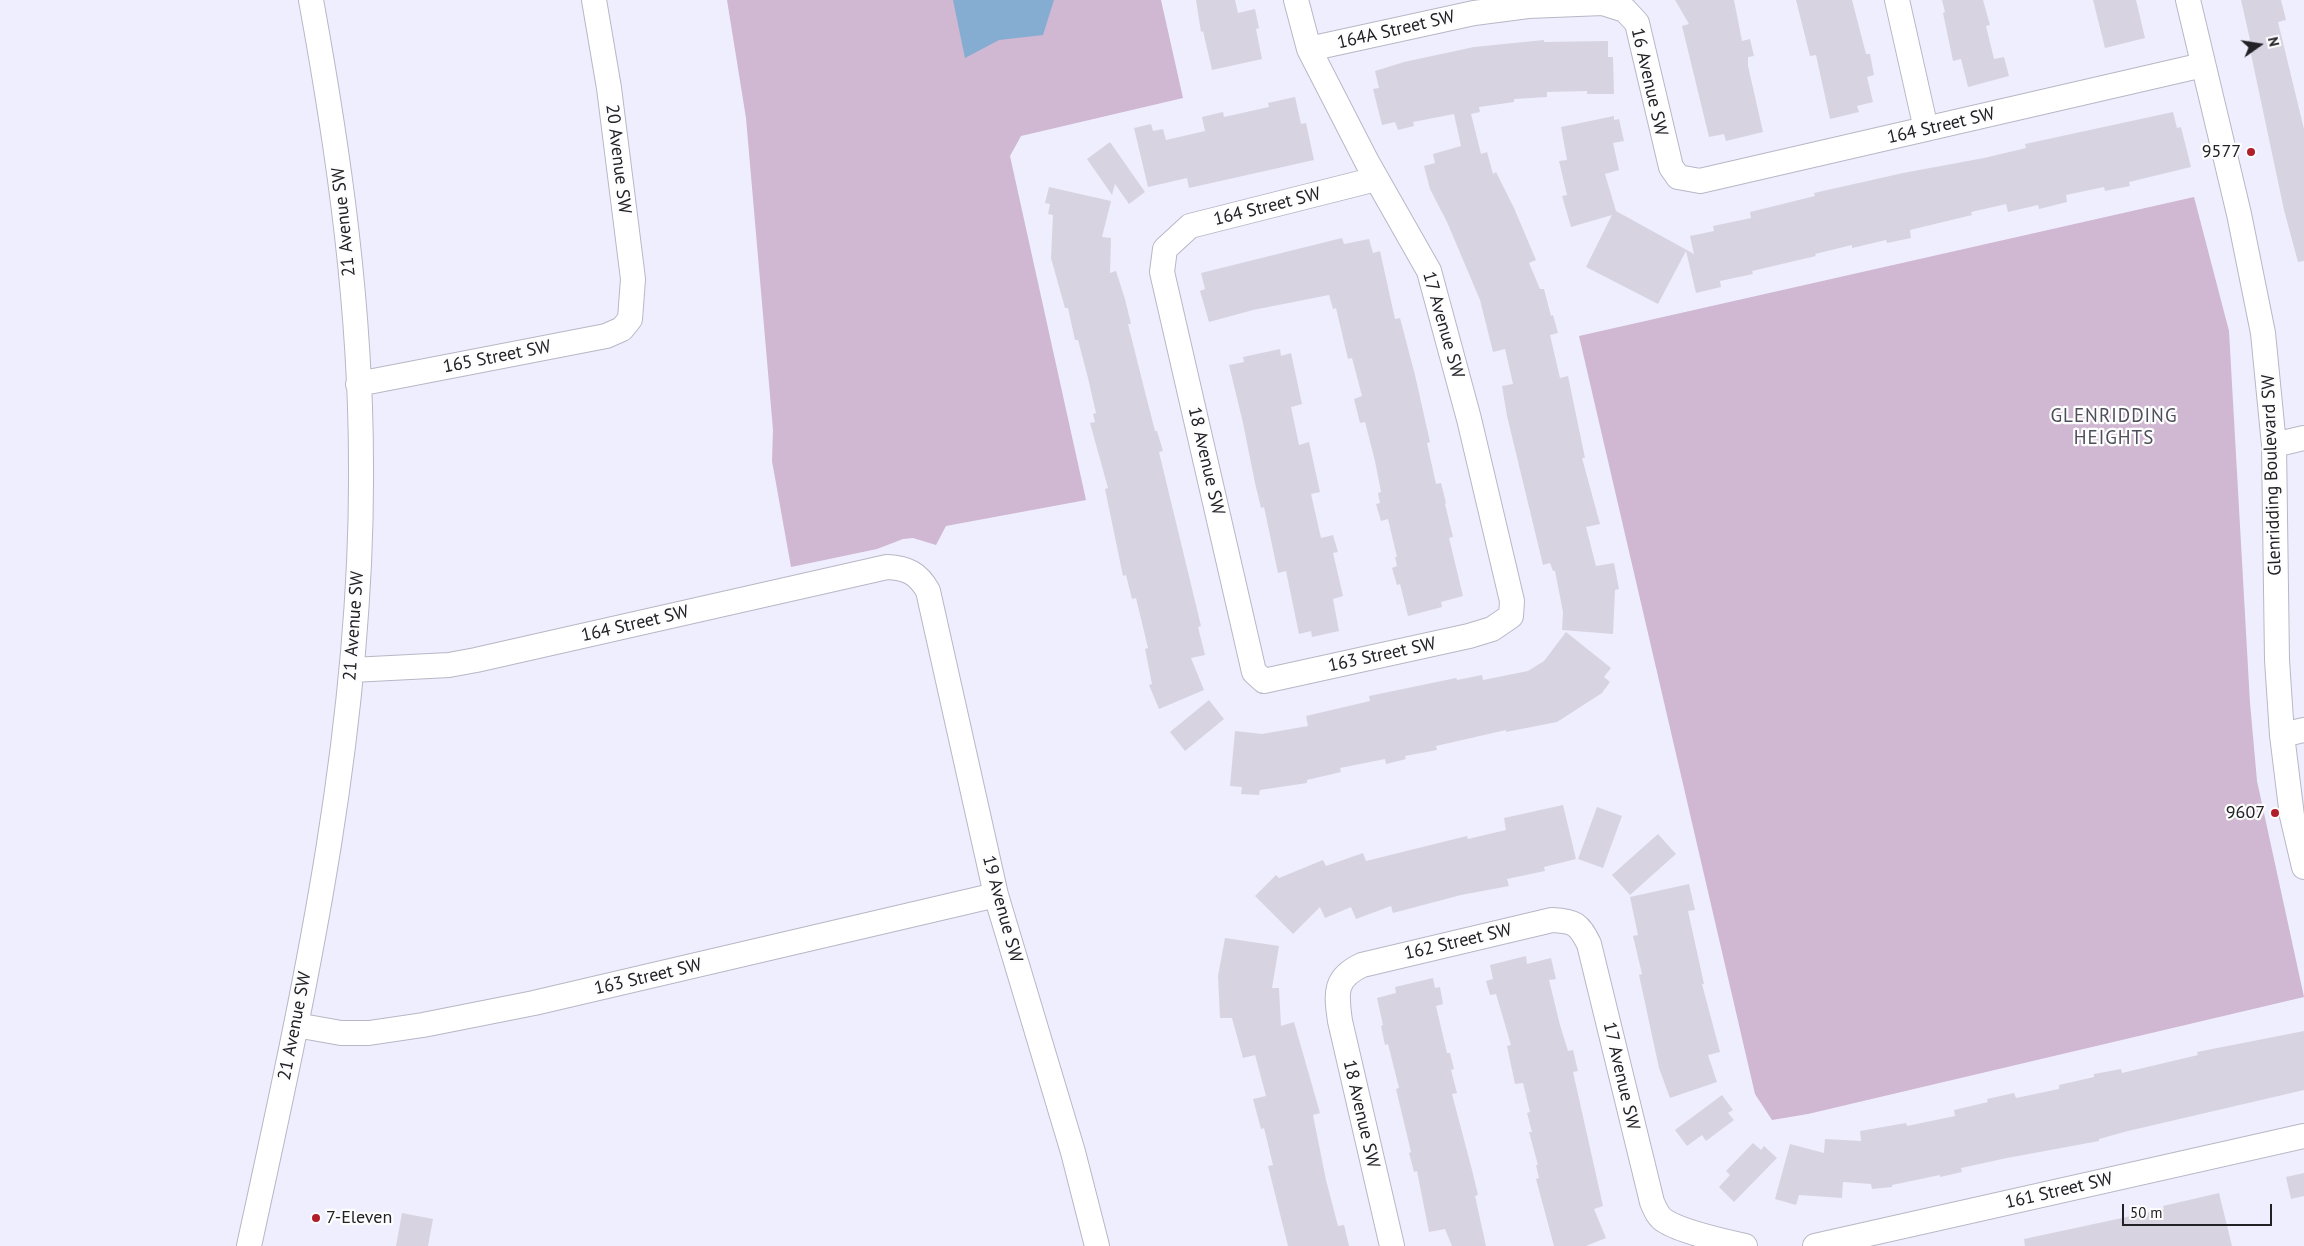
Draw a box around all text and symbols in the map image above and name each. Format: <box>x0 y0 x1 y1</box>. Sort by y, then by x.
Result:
street label: 164A Street SW <box>1335 6 1457 54</box>
north arrow <box>2234 20 2284 70</box>
street label: 16 Avenue SW <box>1626 26 1672 138</box>
text: N <box>2264 35 2283 48</box>
street label: 20 Avenue SW <box>601 103 635 215</box>
street label: 164 Street SW <box>1885 103 1997 149</box>
place label: 9577 <box>2202 141 2241 163</box>
marker: 9577 <box>2245 146 2257 158</box>
street label: 21 Avenue SW <box>328 166 360 278</box>
street label: 164 Street SW <box>1211 183 1323 231</box>
street label: 17 Avenue SW <box>1417 269 1469 381</box>
street label: 165 Street SW <box>441 336 553 378</box>
street label: Glenridding Boulevard SW <box>2258 374 2286 576</box>
street label: 18 Avenue SW <box>1183 405 1229 517</box>
district label: GLENRIDDING HEIGHTS <box>2049 406 2179 450</box>
street label: 21 Avenue SW <box>339 570 369 682</box>
street label: 164 Street SW <box>579 601 691 647</box>
street label: 163 Street SW <box>1326 633 1438 677</box>
place label: 9607 <box>2226 802 2265 824</box>
marker: 9607 <box>2269 807 2281 819</box>
street label: 19 Avenue SW <box>977 853 1027 965</box>
street label: 162 Street SW <box>1402 919 1514 965</box>
street label: 163 Street SW <box>592 954 704 1000</box>
street label: 21 Avenue SW <box>274 970 316 1082</box>
street label: 17 Avenue SW <box>1598 1020 1644 1132</box>
street label: 18 Avenue SW <box>1338 1058 1384 1170</box>
street label: 161 Street SW <box>2003 1168 2115 1214</box>
scale bar <box>2124 1194 2274 1226</box>
text: 50 m <box>2130 1203 2163 1222</box>
place label: 7-Eleven <box>326 1207 392 1229</box>
marker: 7-Eleven <box>310 1212 322 1224</box>

